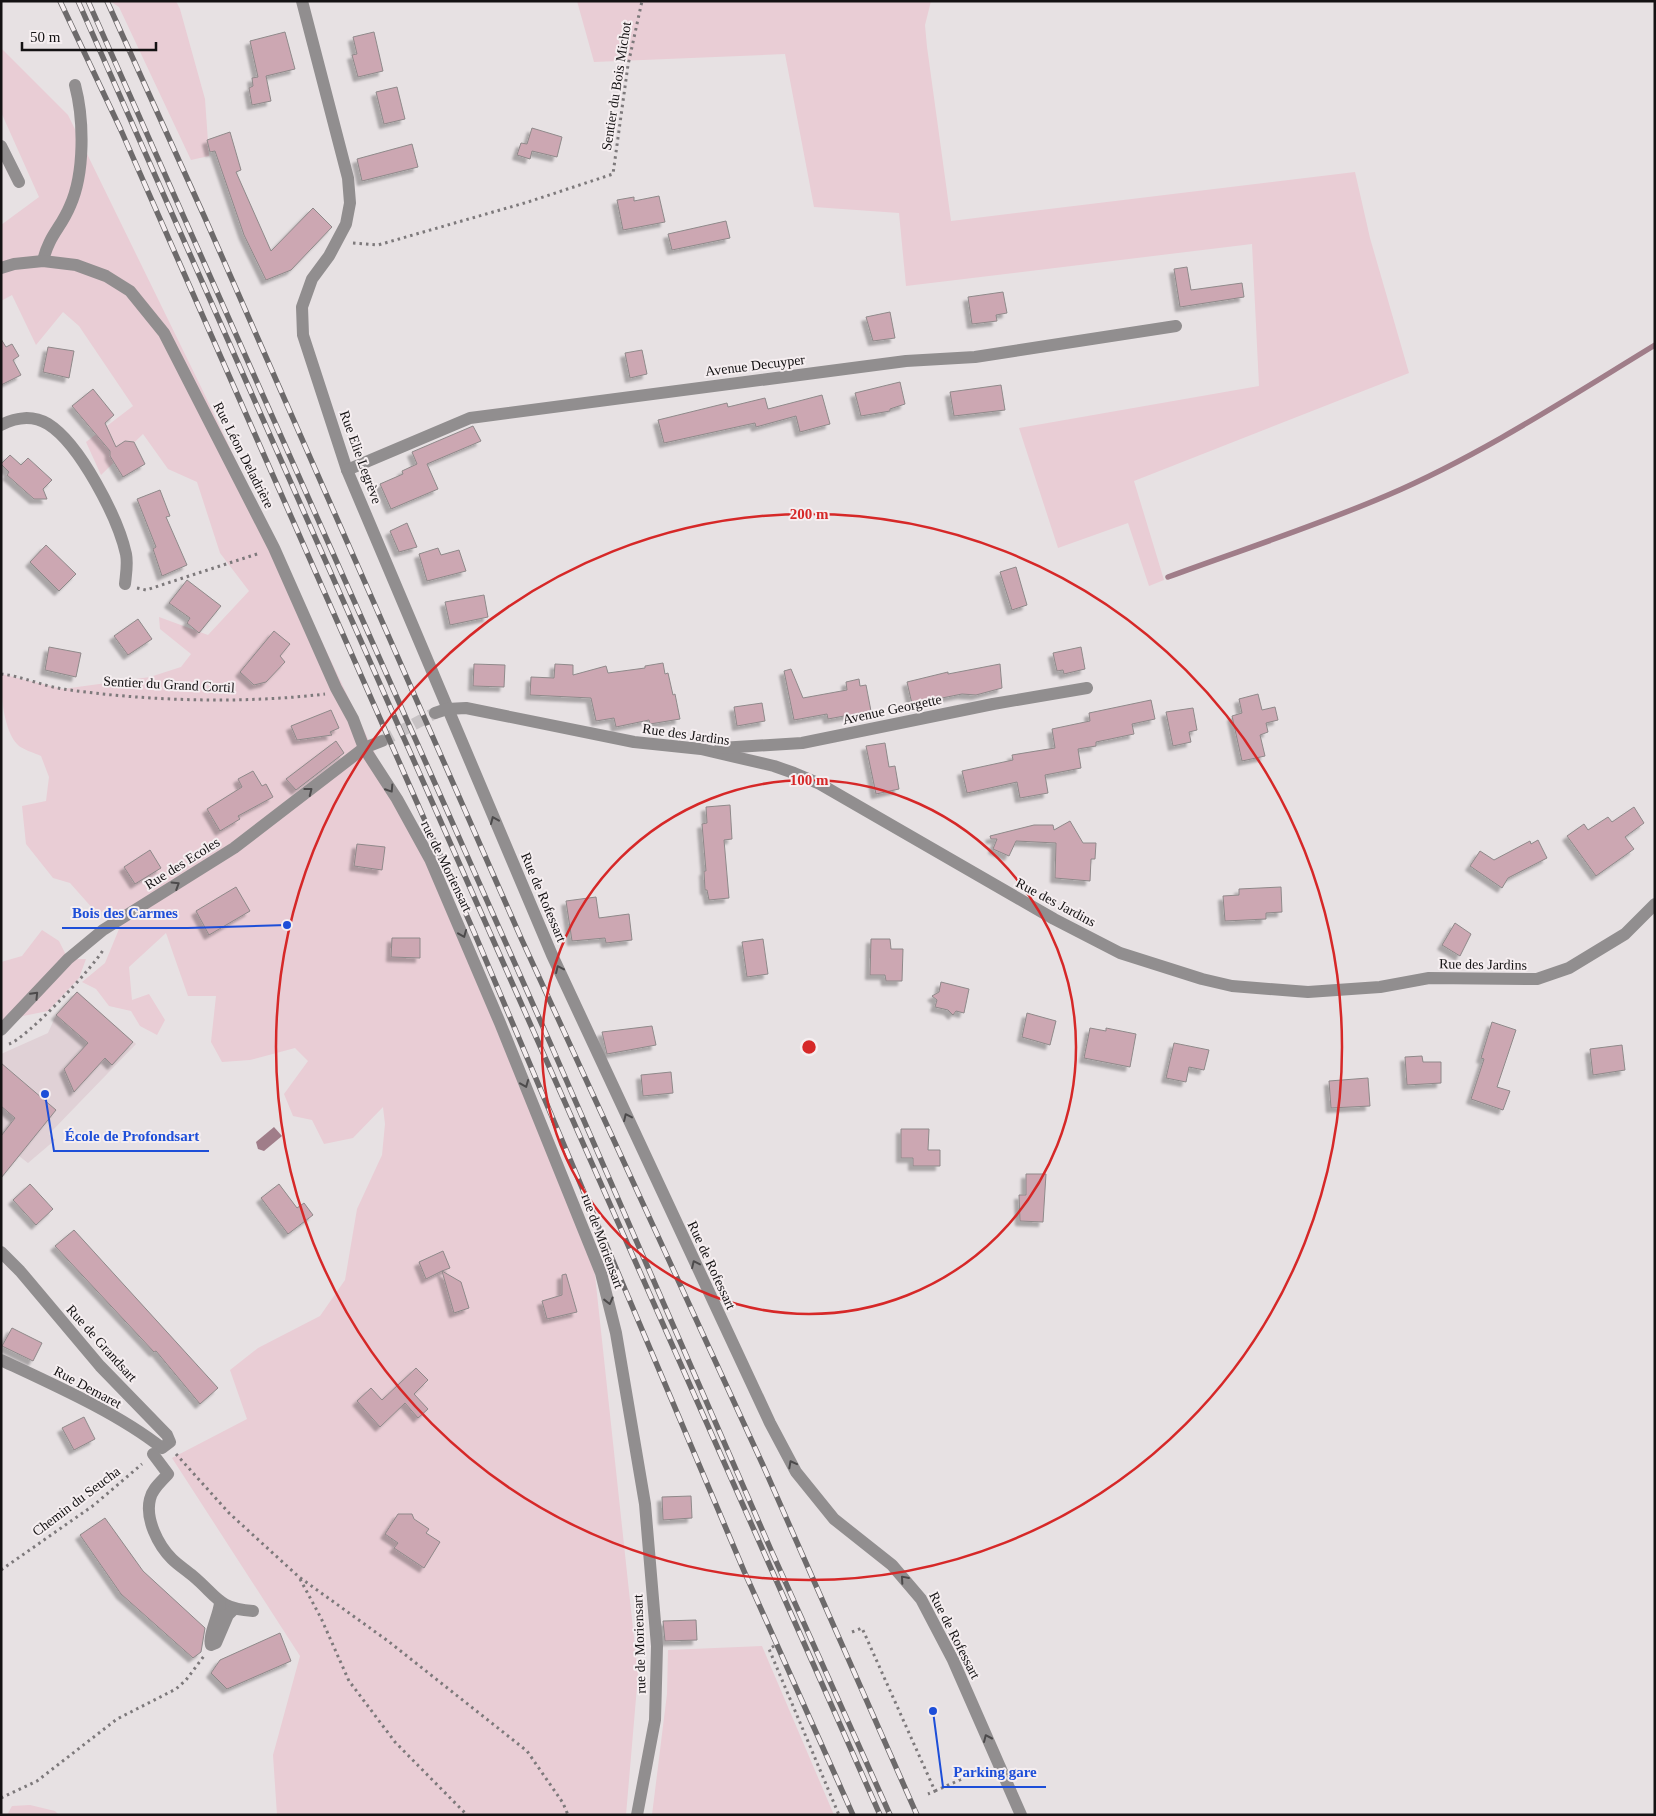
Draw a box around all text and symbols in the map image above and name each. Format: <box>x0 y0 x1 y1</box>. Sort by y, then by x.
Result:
scale bar <box>22 20 156 52</box>
street label: Sentier du Bois Michot <box>599 20 634 152</box>
text: 50 m <box>30 29 61 45</box>
street label: Avenue Decuyper <box>704 352 806 379</box>
street label: Rue Léon Deladrière <box>210 400 277 511</box>
street label: Rue Elie Legrève <box>337 409 384 506</box>
text: 200 m <box>790 506 829 522</box>
street label: Sentier du Grand Cortil <box>103 674 235 695</box>
street label: Avenue Georgette <box>841 692 943 727</box>
street label: Rue des Jardins <box>641 721 730 748</box>
text: 100 m <box>790 772 829 788</box>
one-way arrow <box>384 783 393 793</box>
one-way arrow <box>303 788 312 797</box>
one-way arrow <box>490 816 501 825</box>
street label: rue de Moriensart <box>418 818 475 914</box>
street label: Rue des Ecoles <box>142 834 223 892</box>
street label: Rue de Rofessart <box>518 850 569 944</box>
street label: Rue des Jardins <box>1013 875 1098 930</box>
one-way arrow <box>170 881 179 891</box>
callout: Bois des Carmes <box>62 898 188 928</box>
text: Bois des Carmes <box>72 905 178 921</box>
one-way arrow <box>457 929 468 938</box>
street label: Rue des Jardins <box>1439 956 1527 973</box>
one-way arrow <box>555 965 565 974</box>
one-way arrow <box>29 991 38 1000</box>
centre of rings <box>800 1038 818 1056</box>
one-way arrow <box>519 1079 529 1088</box>
one-way arrow <box>623 1113 633 1122</box>
callout: École de Profondsart <box>54 1121 209 1151</box>
text: École de Profondsart <box>65 1128 199 1144</box>
street label: rue de Moriensart <box>578 1192 627 1291</box>
street label: Rue de Rofessart <box>685 1219 739 1312</box>
one-way arrow <box>691 1260 701 1269</box>
one-way arrow <box>603 1296 614 1305</box>
street label: Rue de Grandsart <box>63 1302 140 1385</box>
street label: Rue Demaret <box>51 1363 124 1412</box>
one-way arrow <box>788 1460 798 1469</box>
street label: Chemin du Seucha <box>30 1463 124 1539</box>
one-way arrow <box>901 1576 910 1585</box>
street label: Rue de Rofessart <box>926 1589 983 1681</box>
street label: rue de Moriensart <box>630 1594 649 1694</box>
one-way arrow <box>983 1734 994 1743</box>
callout: Parking gare <box>943 1757 1046 1787</box>
text: Parking gare <box>953 1764 1037 1780</box>

